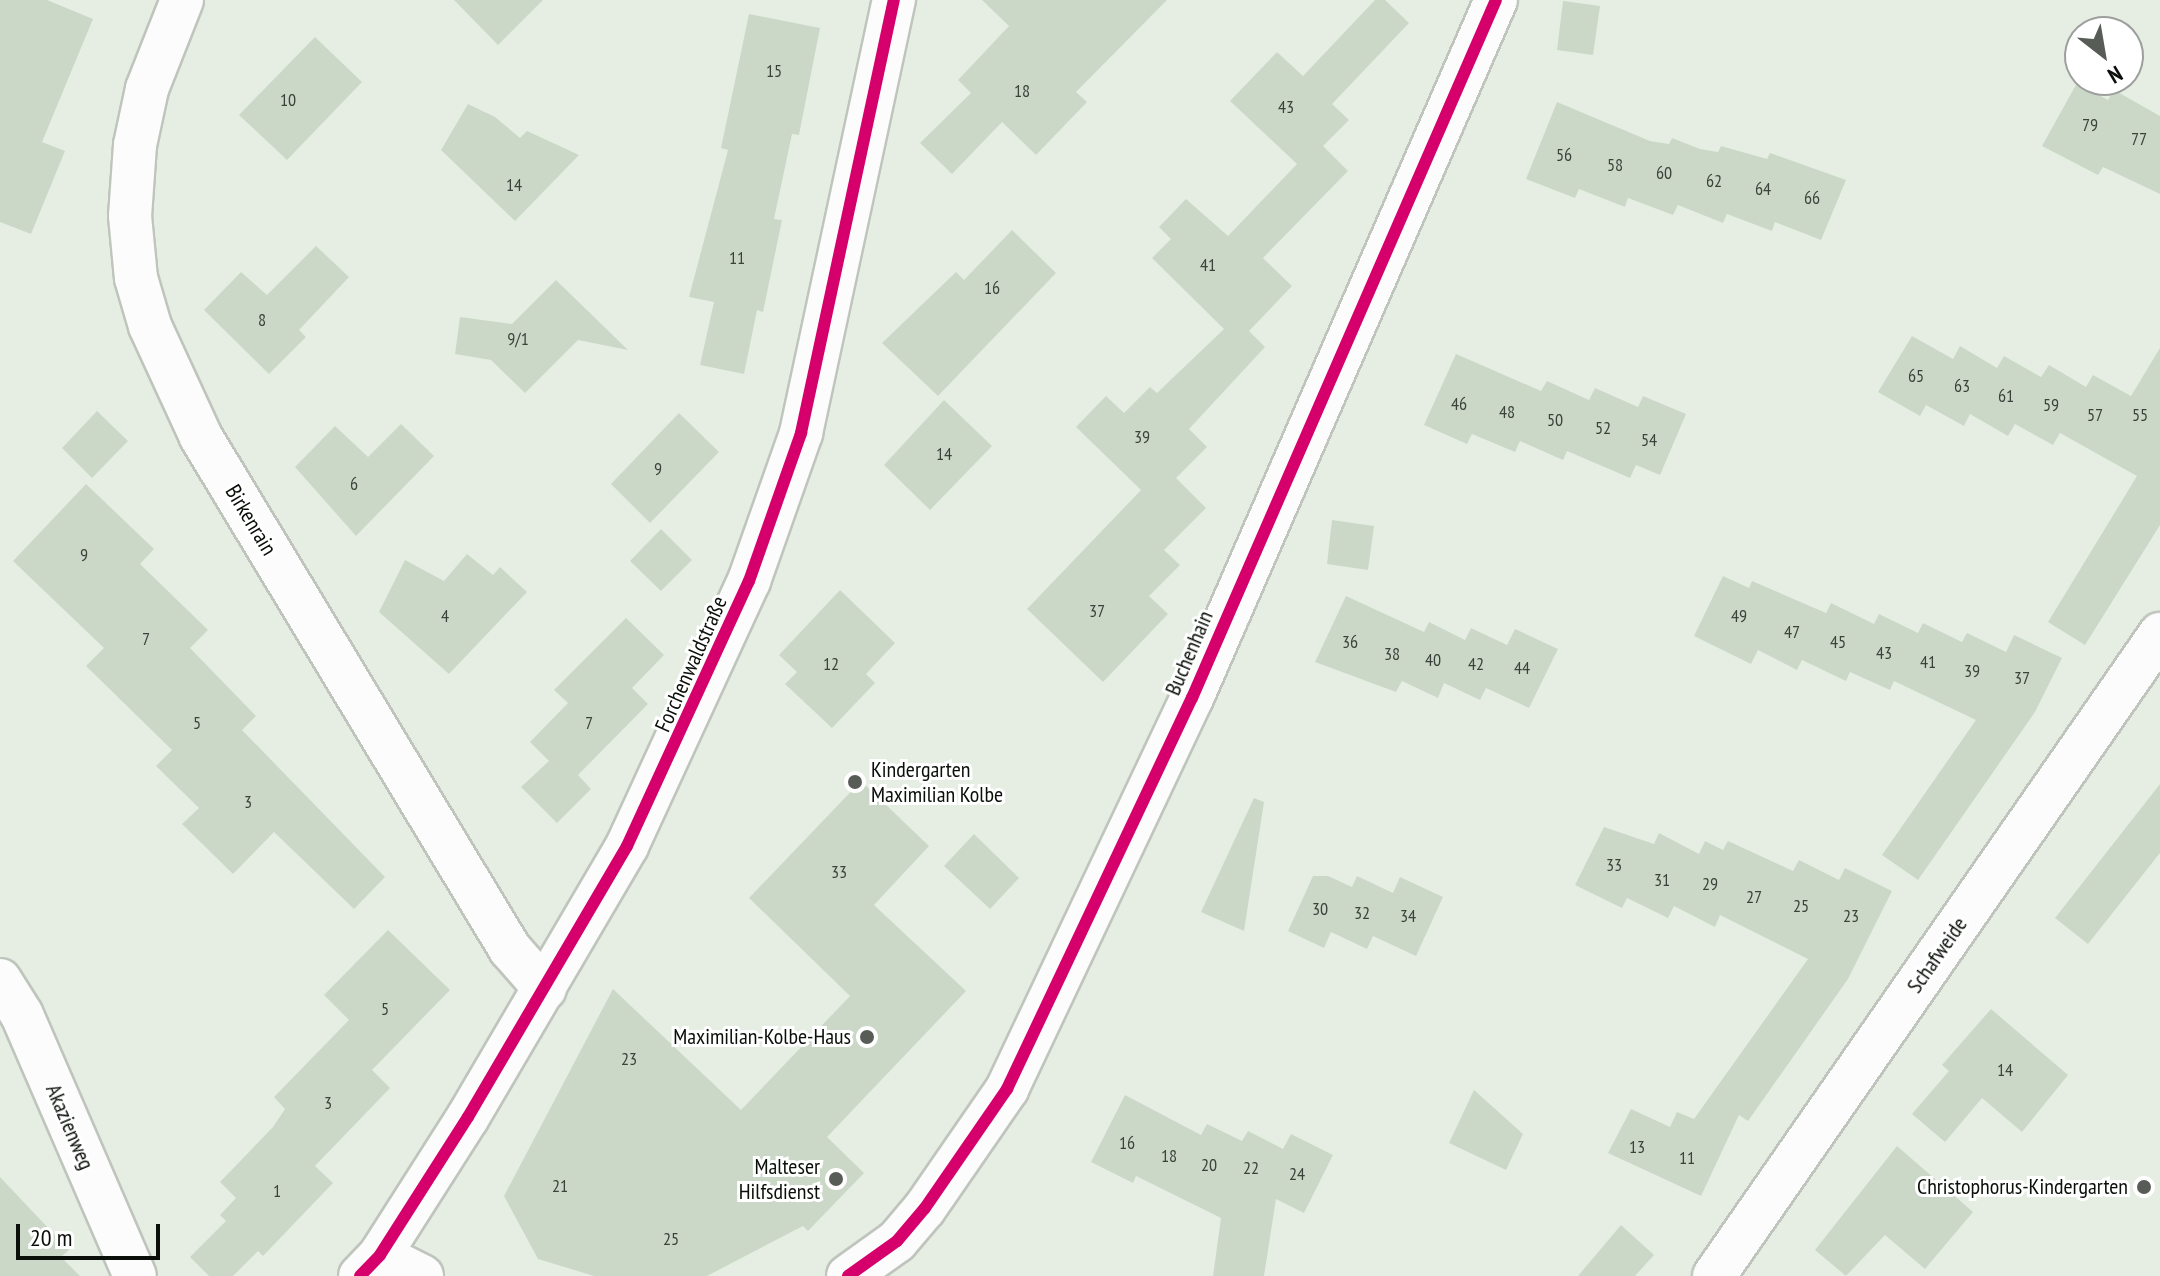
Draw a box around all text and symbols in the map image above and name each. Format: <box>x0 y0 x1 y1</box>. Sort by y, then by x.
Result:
north arrow <box>2064 16 2144 96</box>
house number: 15 <box>766 60 782 82</box>
text: N <box>2103 60 2128 90</box>
house number: 18 <box>1014 80 1030 102</box>
house number: 10 <box>280 89 296 111</box>
house number: 43 <box>1278 96 1294 118</box>
house number: 79 <box>2082 114 2098 136</box>
house number: 77 <box>2131 128 2147 150</box>
house number: 56 <box>1556 144 1572 166</box>
house number: 58 <box>1607 154 1623 176</box>
house number: 60 <box>1656 162 1672 184</box>
house number: 62 <box>1706 170 1722 192</box>
house number: 14 <box>506 174 522 196</box>
house number: 64 <box>1755 178 1771 200</box>
house number: 66 <box>1804 187 1820 209</box>
house number: 11 <box>729 247 745 269</box>
house number: 41 <box>1200 254 1216 276</box>
house number: 16 <box>984 277 1000 299</box>
house number: 8 <box>258 309 266 331</box>
house number: 9/1 <box>507 328 529 350</box>
house number: 65 <box>1908 365 1924 387</box>
house number: 63 <box>1954 375 1970 397</box>
house number: 61 <box>1998 385 2014 407</box>
house number: 46 <box>1451 393 1467 415</box>
house number: 59 <box>2043 394 2059 416</box>
house number: 48 <box>1499 401 1515 423</box>
house number: 57 <box>2087 404 2103 426</box>
house number: 55 <box>2132 404 2148 426</box>
house number: 50 <box>1547 409 1563 431</box>
house number: 52 <box>1595 417 1611 439</box>
house number: 39 <box>1134 426 1150 448</box>
house number: 54 <box>1641 429 1657 451</box>
house number: 14 <box>936 443 952 465</box>
house number: 9 <box>654 458 662 480</box>
house number: 6 <box>350 473 358 495</box>
street label: Birkenrain <box>220 480 282 560</box>
house number: 9 <box>80 544 88 566</box>
street label: Forchenwaldstraße <box>649 592 733 736</box>
house number: 37 <box>1089 600 1105 622</box>
house number: 4 <box>441 605 449 627</box>
house number: 49 <box>1731 605 1747 627</box>
street label: Buchenhain <box>1159 607 1219 699</box>
house number: 47 <box>1784 621 1800 643</box>
house number: 7 <box>142 628 150 650</box>
house number: 36 <box>1342 631 1358 653</box>
house number: 45 <box>1830 631 1846 653</box>
house number: 43 <box>1876 642 1892 664</box>
house number: 38 <box>1384 643 1400 665</box>
house number: 40 <box>1425 649 1441 671</box>
house number: 41 <box>1920 651 1936 673</box>
house number: 12 <box>823 653 839 675</box>
house number: 42 <box>1468 653 1484 675</box>
house number: 44 <box>1514 657 1530 679</box>
house number: 39 <box>1964 660 1980 682</box>
house number: 37 <box>2014 667 2030 689</box>
house number: 5 <box>193 712 201 734</box>
house number: 7 <box>585 712 593 734</box>
place label: Kindergarten Maximilian Kolbe <box>871 756 1003 808</box>
marker: Kindergarten Maximilian Kolbe <box>846 773 864 791</box>
house number: 3 <box>244 791 252 813</box>
house number: 33 <box>1606 854 1622 876</box>
house number: 33 <box>831 861 847 883</box>
house number: 31 <box>1654 869 1670 891</box>
house number: 29 <box>1702 873 1718 895</box>
house number: 27 <box>1746 886 1762 908</box>
house number: 25 <box>1793 895 1809 917</box>
house number: 30 <box>1312 898 1328 920</box>
house number: 32 <box>1354 902 1370 924</box>
house number: 34 <box>1400 905 1416 927</box>
house number: 23 <box>1843 905 1859 927</box>
street label: Schafweide <box>1901 912 1973 998</box>
house number: 5 <box>381 998 389 1020</box>
place label: Maximilian-Kolbe-Haus <box>673 1024 851 1050</box>
marker: Maximilian-Kolbe-Haus <box>858 1028 876 1046</box>
house number: 23 <box>621 1048 637 1070</box>
house number: 14 <box>1997 1059 2013 1081</box>
street label: Akazienweg <box>40 1080 100 1174</box>
house number: 3 <box>324 1092 332 1114</box>
house number: 16 <box>1119 1132 1135 1154</box>
house number: 13 <box>1629 1136 1645 1158</box>
house number: 18 <box>1161 1145 1177 1167</box>
house number: 11 <box>1679 1147 1695 1169</box>
place label: Malteser Hilfsdienst <box>739 1153 820 1204</box>
house number: 20 <box>1201 1154 1217 1176</box>
house number: 22 <box>1243 1157 1259 1179</box>
house number: 24 <box>1289 1163 1305 1185</box>
marker: Malteser Hilfsdienst <box>827 1170 845 1188</box>
place label: Christophorus-Kindergarten <box>1917 1174 2128 1200</box>
house number: 21 <box>552 1175 568 1197</box>
marker: Christophorus-Kindergarten <box>2135 1178 2153 1196</box>
house number: 1 <box>273 1180 281 1202</box>
scale bar <box>20 1208 164 1258</box>
text: 20 m <box>30 1222 72 1253</box>
house number: 25 <box>663 1228 679 1250</box>

